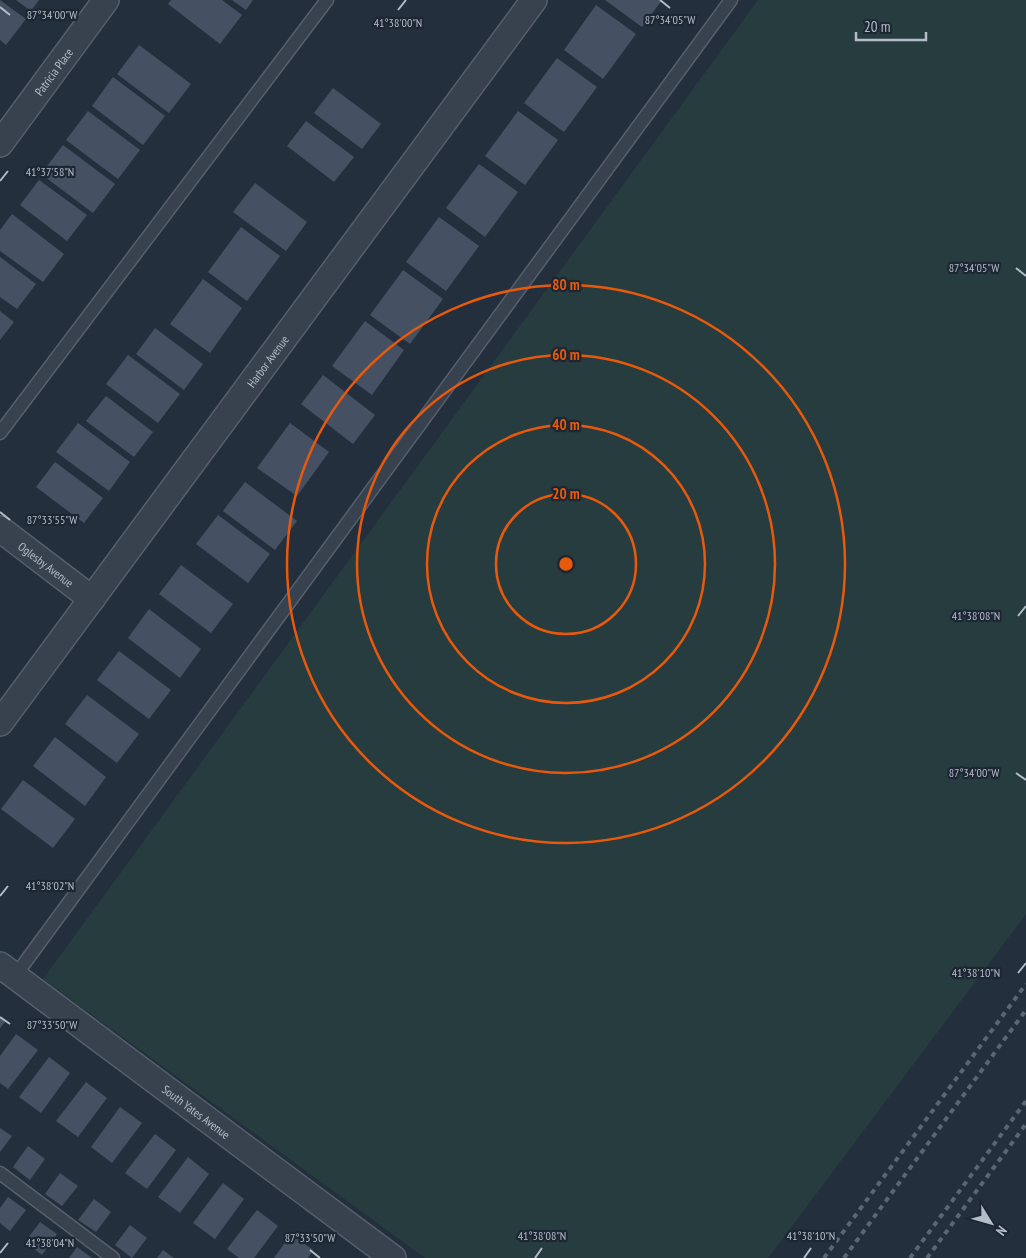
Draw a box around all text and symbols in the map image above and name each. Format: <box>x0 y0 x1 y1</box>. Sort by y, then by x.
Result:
text: 87°34'00"W <box>27 7 77 22</box>
scale bar <box>856 10 926 42</box>
text: 87°34'05"W <box>645 12 695 27</box>
text: 41°38'00"N <box>374 15 422 30</box>
text: 20 m <box>864 17 890 36</box>
street label: Patricia Place <box>31 45 76 98</box>
text: 41°37'58"N <box>26 164 74 179</box>
text: 87°34'05"W <box>949 260 999 275</box>
text: 80 m <box>552 275 580 294</box>
street label: Harbor Avenue <box>243 332 291 390</box>
text: 60 m <box>552 345 580 364</box>
text: 40 m <box>552 415 580 434</box>
text: 20 m <box>552 484 580 503</box>
text: 87°33'55"W <box>27 512 77 527</box>
street label: Oglesby Avenue <box>16 538 77 590</box>
centre of rings <box>557 555 575 573</box>
text: 41°38'08"N <box>952 608 1000 623</box>
text: 87°34'00"W <box>949 765 999 780</box>
text: 41°38'02"N <box>26 878 74 893</box>
text: 41°38'10"N <box>952 965 1000 980</box>
text: 87°33'50"W <box>27 1017 77 1032</box>
street label: South Yates Avenue <box>160 1081 233 1142</box>
north arrow <box>966 1198 1016 1248</box>
text: N <box>992 1222 1011 1239</box>
text: 41°38'08"N <box>518 1228 566 1243</box>
text: 41°38'10"N <box>787 1228 835 1243</box>
text: 87°33'50"W <box>285 1230 335 1245</box>
text: 41°38'04"N <box>26 1235 74 1250</box>

